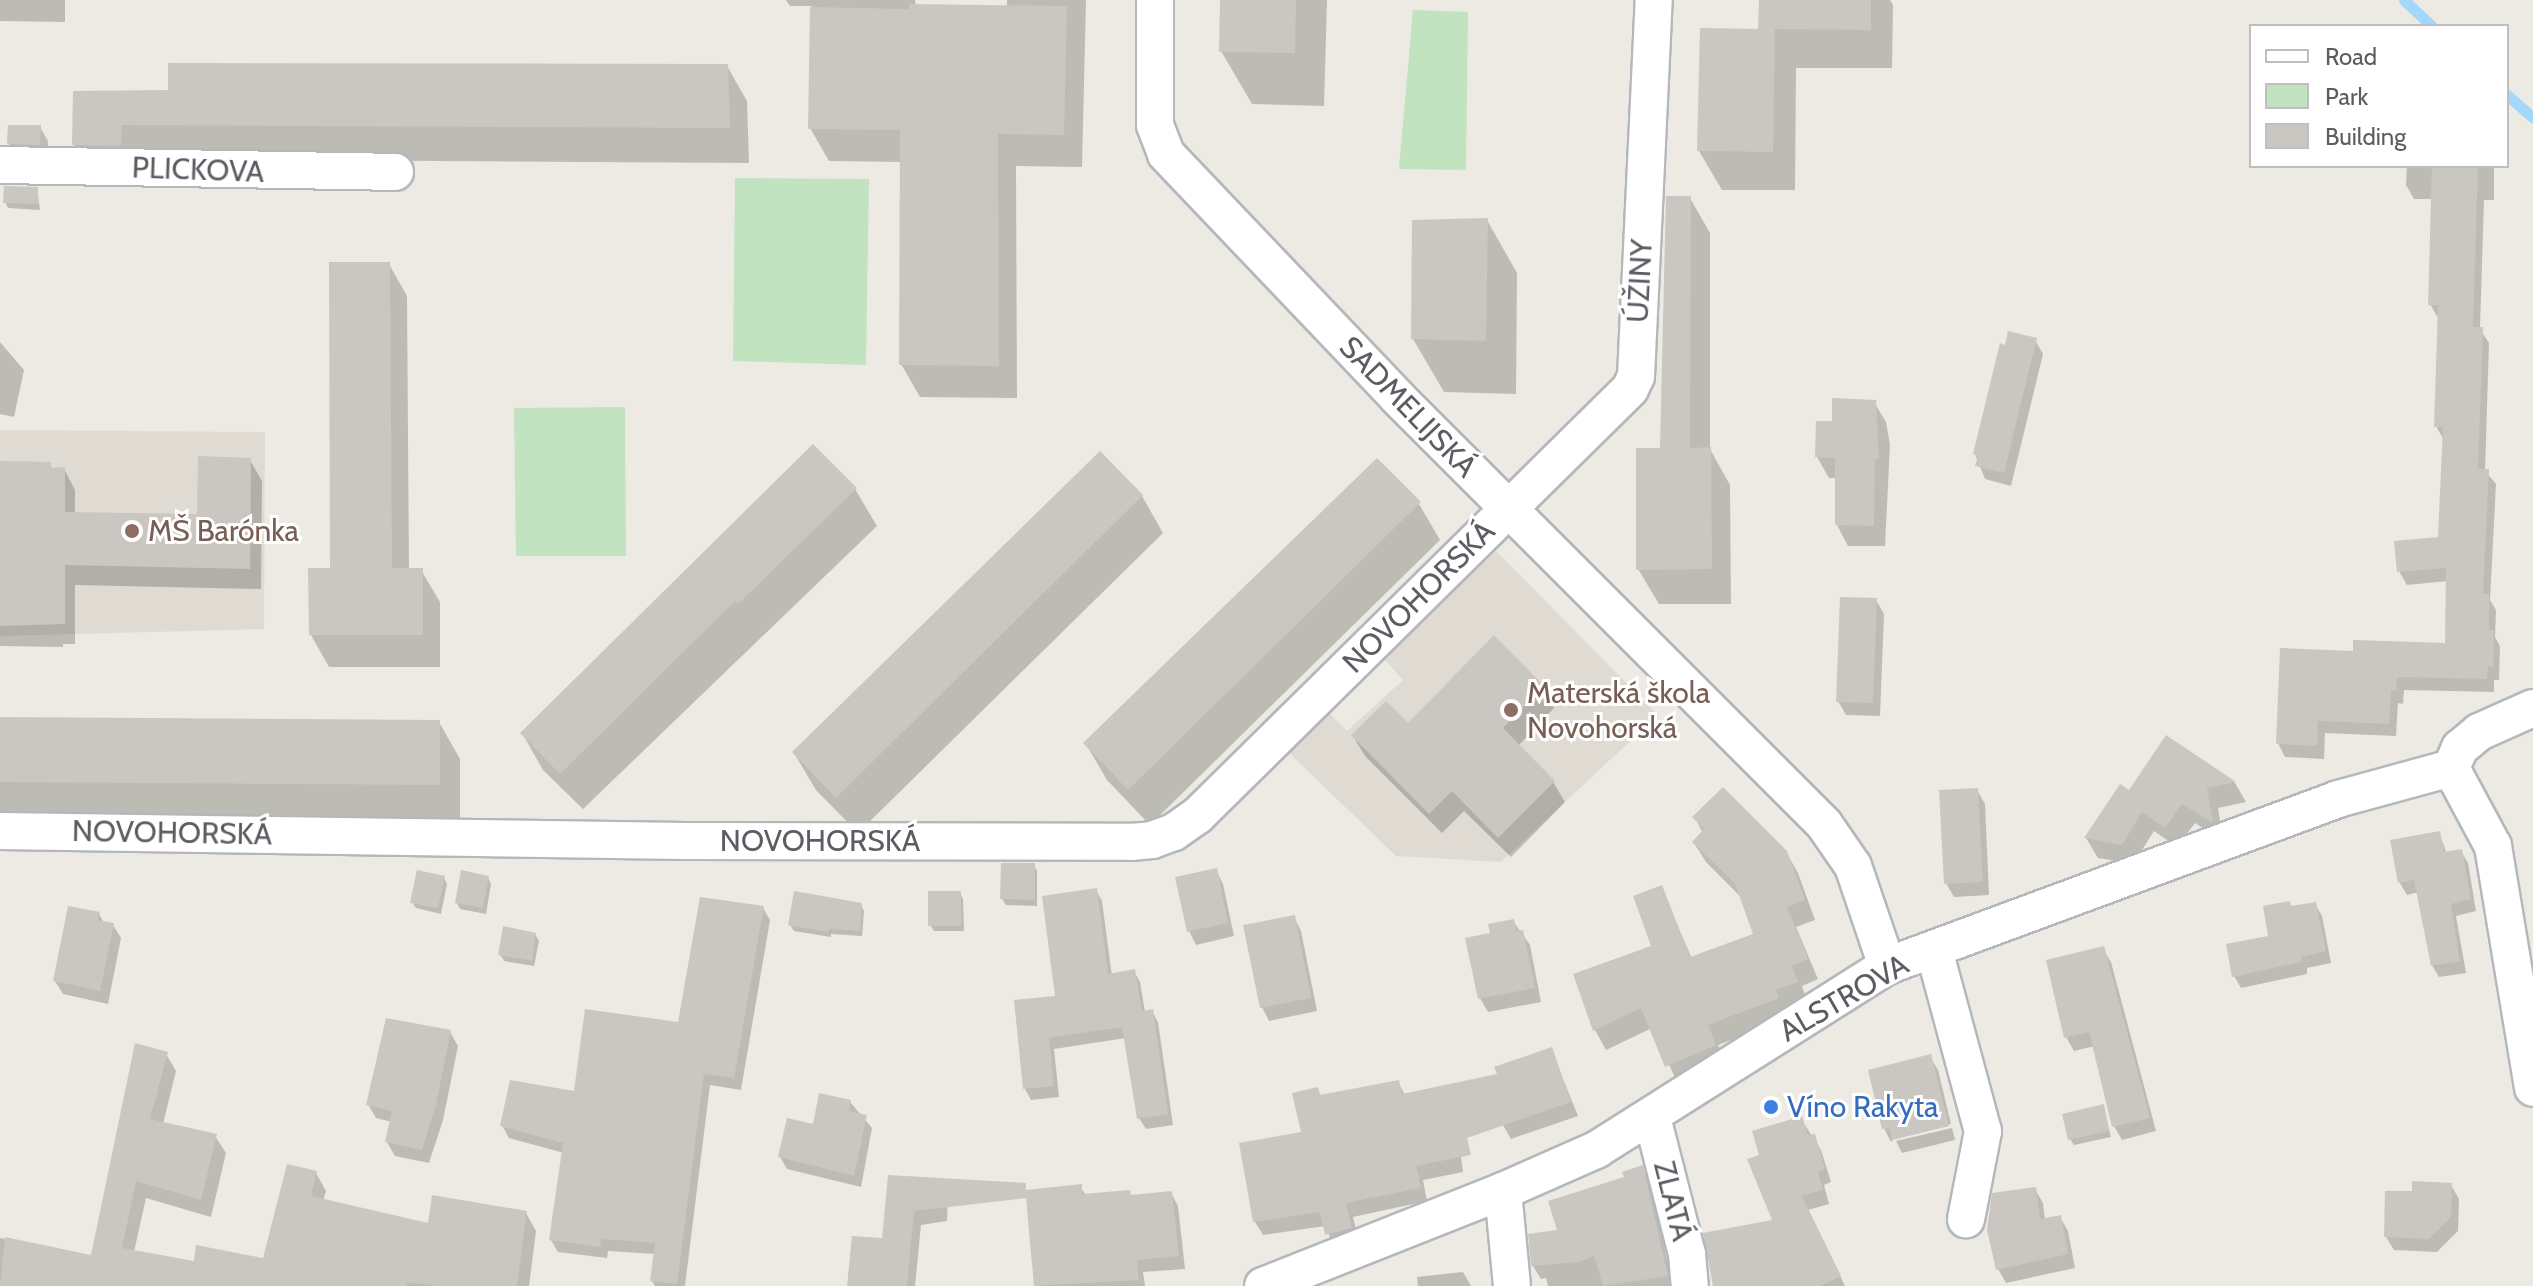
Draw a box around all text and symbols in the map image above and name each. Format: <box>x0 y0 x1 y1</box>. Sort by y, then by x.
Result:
legend <box>2249 24 2509 168</box>
text: Road <box>2325 42 2377 71</box>
text: Park <box>2325 82 2368 111</box>
text: Building <box>2325 122 2406 151</box>
street label: PLICKOVA <box>131 150 265 190</box>
street label: ÚŽINY <box>1620 238 1660 324</box>
street label: SADMELIJSKÁ <box>1332 329 1484 485</box>
place label: MŠ Barónka <box>148 513 299 549</box>
street label: NOVOHORSKÁ <box>1335 513 1503 681</box>
marker: MŠ Barónka <box>123 522 141 540</box>
place label: Materská škola Novohorská <box>1527 675 1710 746</box>
marker: Materská škola Novohorská <box>1502 701 1520 719</box>
street label: NOVOHORSKÁ <box>72 813 272 853</box>
street label: NOVOHORSKÁ <box>720 823 920 859</box>
street label: ALSTROVA <box>1773 947 1915 1049</box>
place label: Víno Rakyta <box>1787 1089 1938 1125</box>
marker: Víno Rakyta <box>1762 1098 1780 1116</box>
street label: ZLATÁ <box>1646 1157 1700 1245</box>

